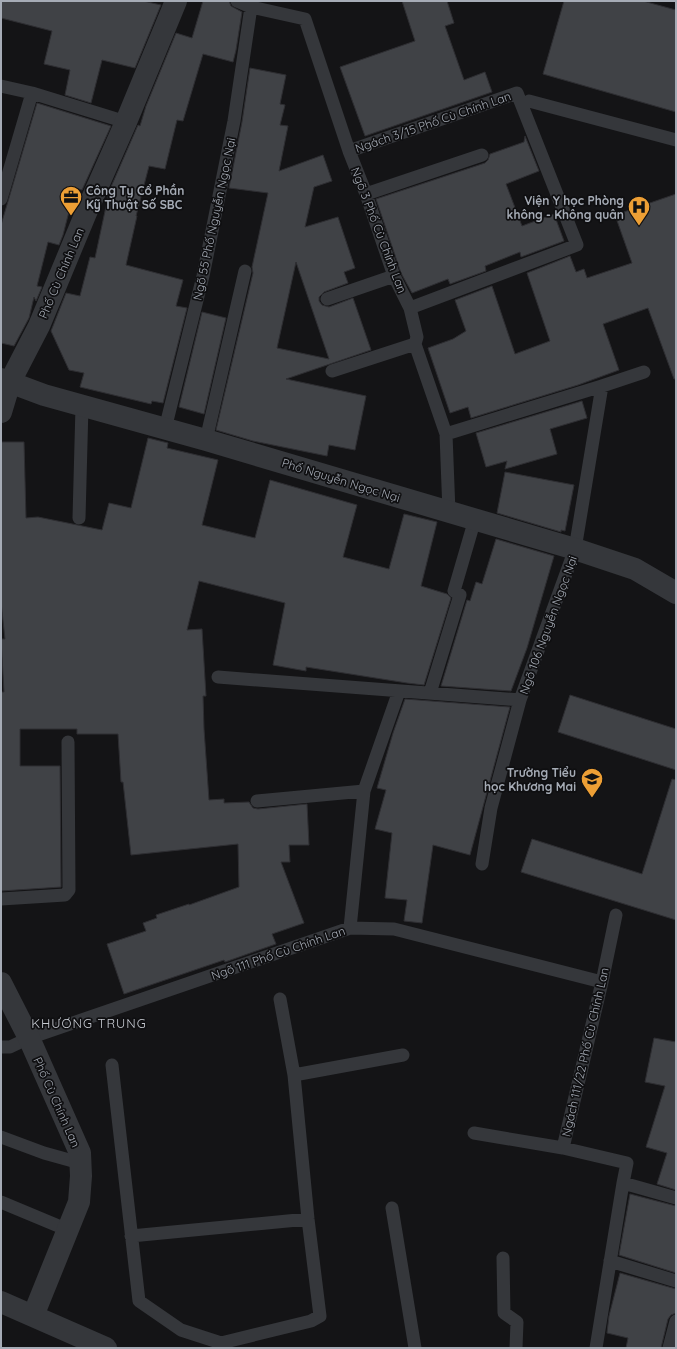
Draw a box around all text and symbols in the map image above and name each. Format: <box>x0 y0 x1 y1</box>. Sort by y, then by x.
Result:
street label: Ngách 3/15 Phố Cù Chính Lan <box>353 88 513 156</box>
street label: Ngõ 55 Phố Nguyễn Ngọc Nại <box>189 136 239 302</box>
street label: Ngõ 3 Phố Cù Chính Lan <box>348 165 410 295</box>
place label: Công Ty Cổ Phần Kỹ Thuật Số SBC <box>86 183 184 212</box>
office icon: Công Ty Cổ Phần Kỹ Thuật Số SBC <box>58 184 84 217</box>
place label: Viện Y học Phòng không - Không quân <box>507 193 624 222</box>
hospital icon: Viện Y học Phòng không - Không quân <box>626 194 652 227</box>
street label: Phố Cù Chính Lan <box>35 225 87 321</box>
street label: Phố Nguyễn Ngọc Nại <box>280 455 402 505</box>
street label: Ngõ 106 Nguyễn Ngọc Nại <box>516 554 580 696</box>
place label: Trường Tiểu học Khương Mai <box>484 765 576 794</box>
school or university icon: Trường Tiểu học Khương Mai <box>579 766 605 799</box>
street label: Ngõ 111 Phố Cù Chính Lan <box>209 923 347 983</box>
street label: Ngách 111/22 Phố Cù Chính Lan <box>558 966 612 1138</box>
district label: KHƯƠNG TRUNG <box>31 1015 147 1031</box>
street label: Phố Cù Chính Lan <box>30 1055 84 1149</box>

